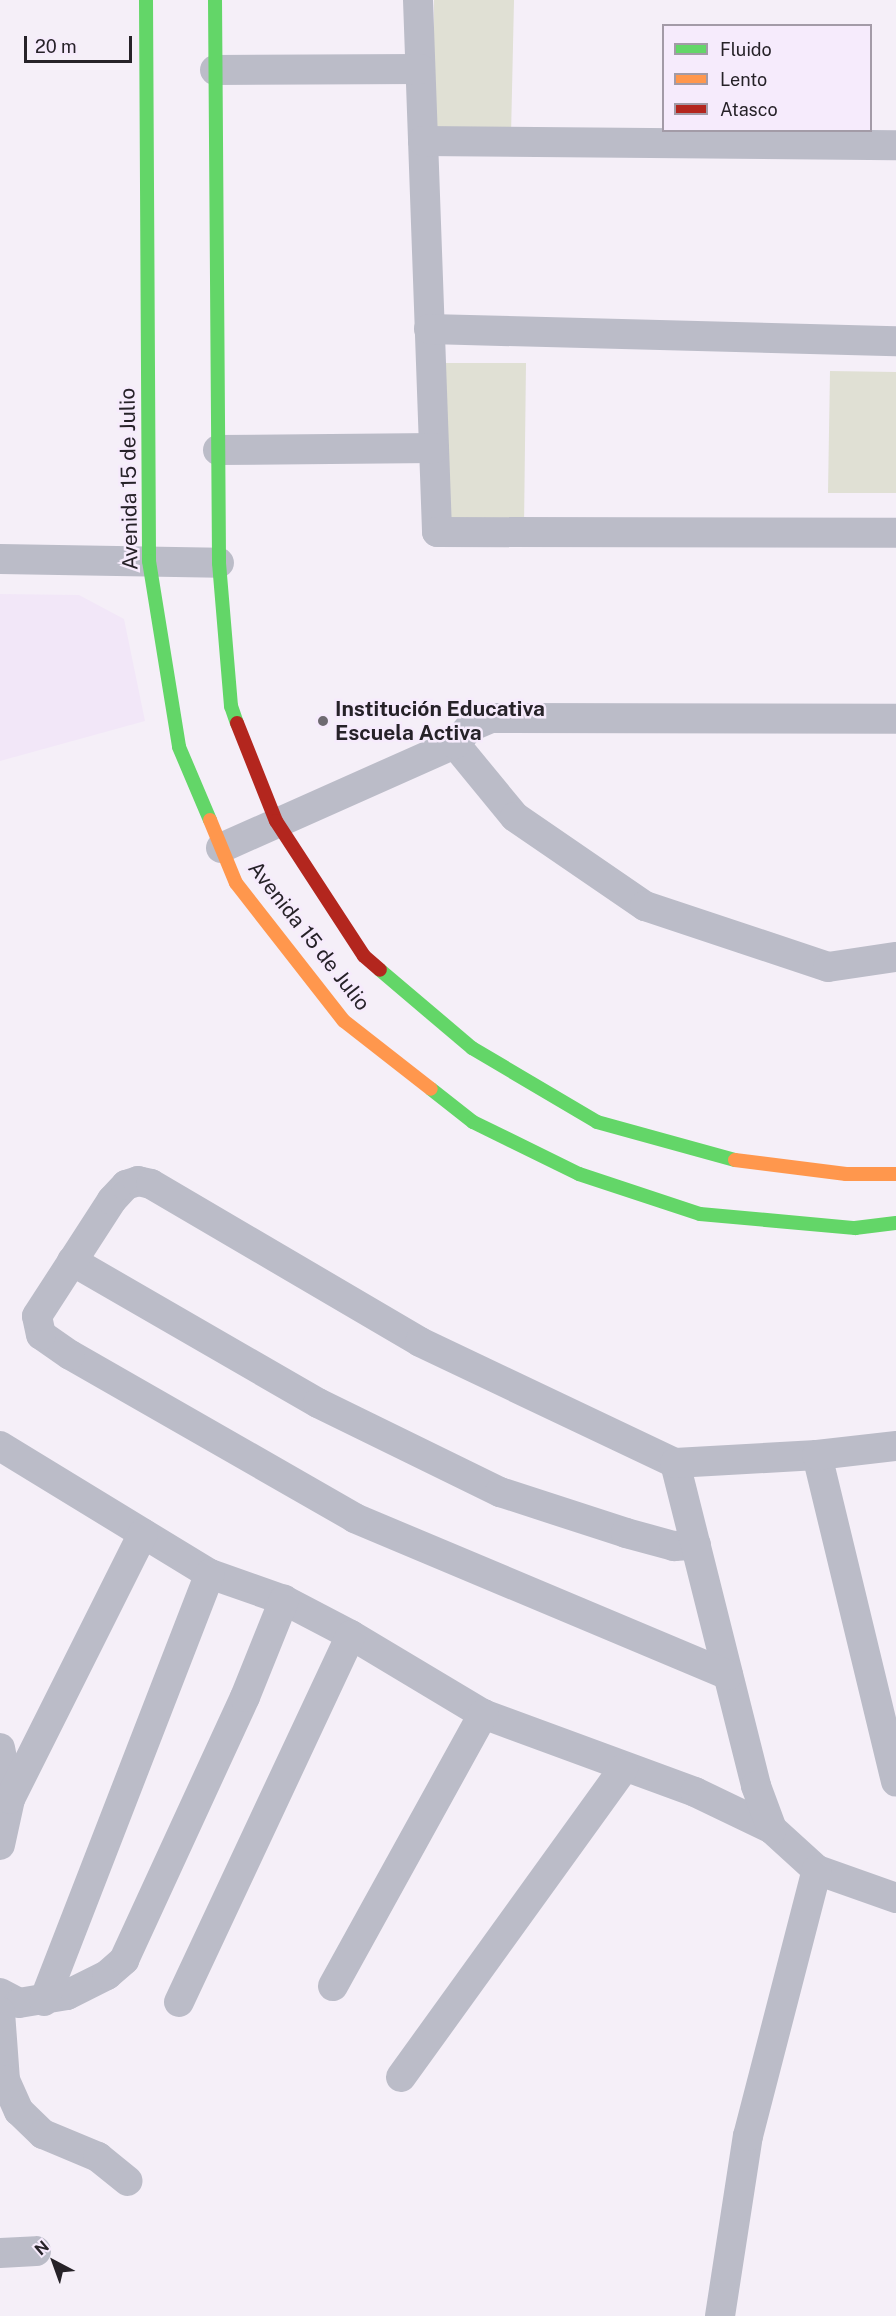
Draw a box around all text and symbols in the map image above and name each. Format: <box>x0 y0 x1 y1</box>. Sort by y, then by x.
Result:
scale bar <box>27 24 135 62</box>
legend <box>662 24 872 132</box>
text: 20 m <box>35 36 77 57</box>
text: Fluido <box>720 39 772 60</box>
text: Lento <box>720 69 767 90</box>
text: Atasco <box>720 99 778 120</box>
street label: Avenida 15 de Julio <box>115 387 143 571</box>
place label: Institución Educativa Escuela Activa <box>335 696 545 746</box>
marker: Institución Educativa Escuela Activa <box>316 714 330 728</box>
street label: Avenida 15 de Julio <box>243 856 375 1016</box>
north arrow <box>24 2232 84 2292</box>
text: N <box>31 2237 53 2259</box>

